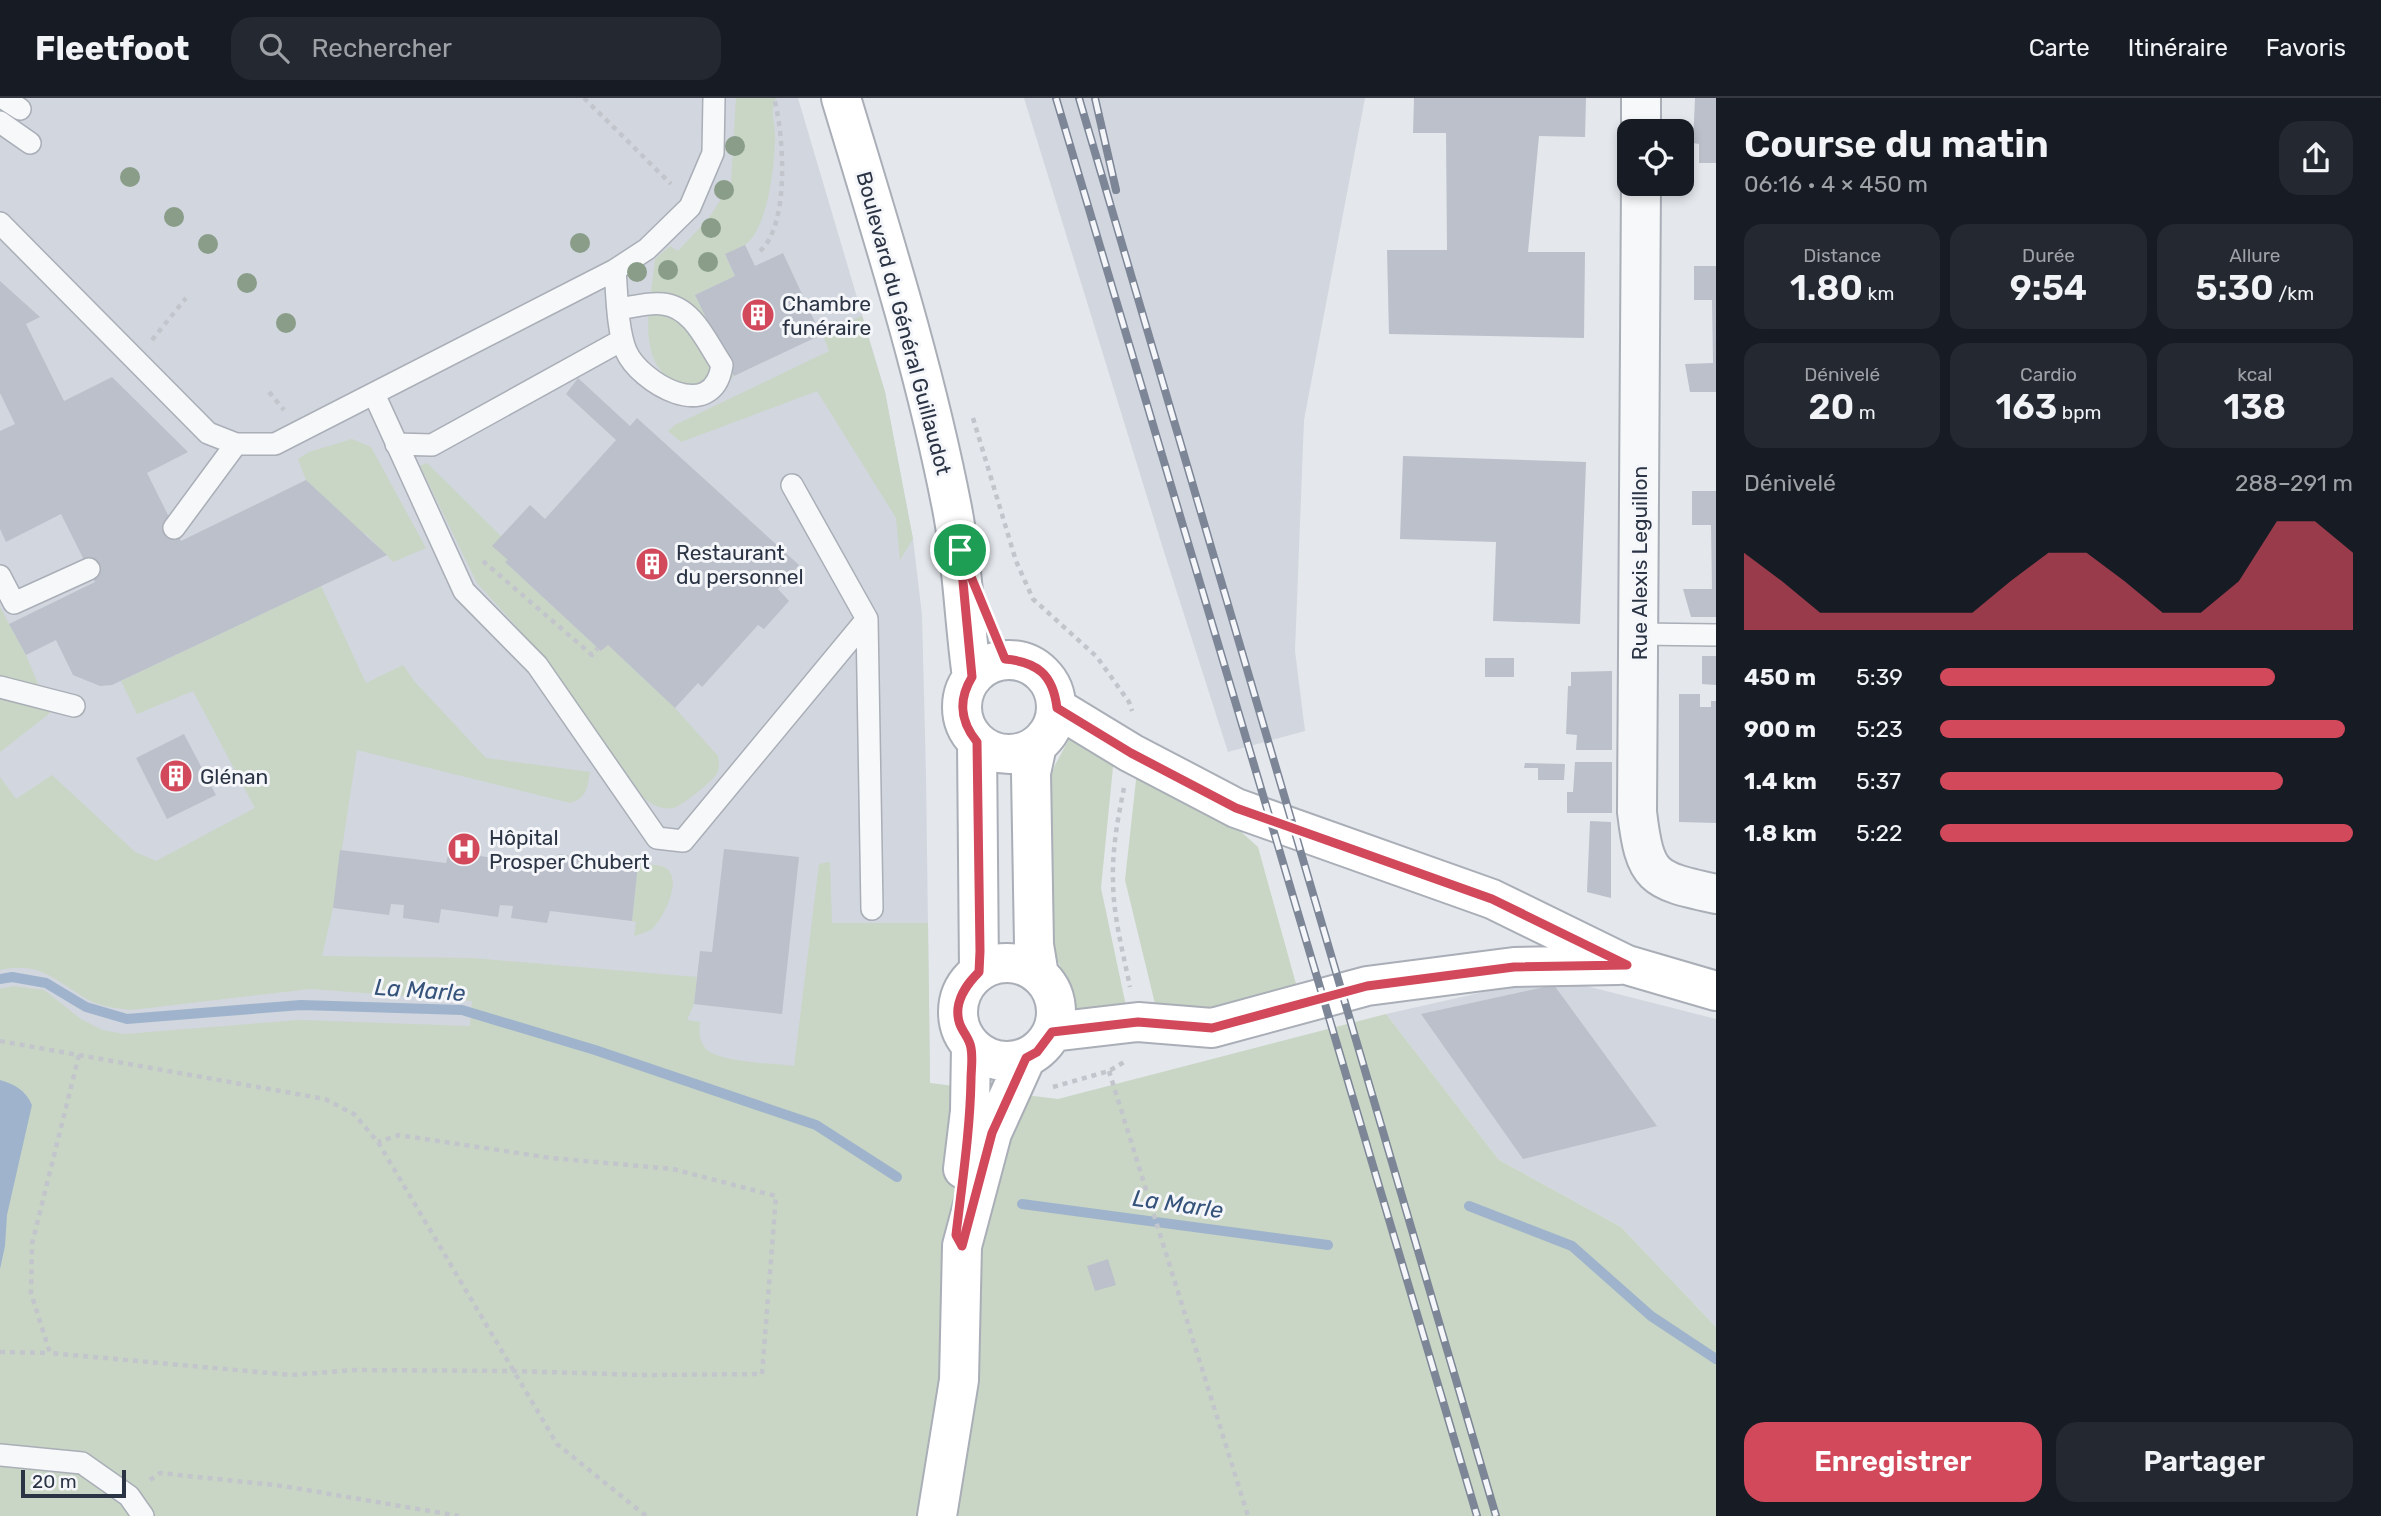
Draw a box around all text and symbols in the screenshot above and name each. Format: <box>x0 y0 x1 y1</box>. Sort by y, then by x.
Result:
search box <box>231 17 721 80</box>
text: Fleetfoot <box>35 29 189 68</box>
icon: search <box>255 29 293 67</box>
text: Rechercher <box>311 33 452 64</box>
text: Carte <box>2029 34 2090 62</box>
text: Itinéraire <box>2128 34 2228 62</box>
text: Favoris <box>2266 34 2346 62</box>
map controls <box>1617 119 1694 196</box>
button: locate <box>1617 119 1694 196</box>
text: Course du matin <box>1744 121 2049 167</box>
button: share <box>2279 121 2353 195</box>
street label: Boulevard du Général Guillaudot <box>851 169 957 477</box>
text: 06:16 · 4 × 450 m <box>1744 170 1928 198</box>
text: Distance <box>1803 244 1881 267</box>
text: Durée <box>2022 244 2075 267</box>
text: Allure <box>2229 244 2280 267</box>
text: 1.80 <box>1790 267 1863 309</box>
text: 9:54 <box>2010 267 2087 309</box>
text: 5:30 <box>2196 267 2274 309</box>
text: km <box>1863 282 1894 305</box>
text: /km <box>2274 282 2314 305</box>
place label: Chambre funéraire <box>782 291 871 340</box>
building icon: Chambre funéraire <box>739 296 777 334</box>
text: Dénivelé <box>1804 363 1880 386</box>
text: Cardio <box>2020 363 2077 386</box>
text: kcal <box>2237 363 2272 386</box>
text: 20 <box>1809 386 1854 428</box>
text: 163 <box>1996 386 2057 428</box>
text: 138 <box>2224 386 2286 428</box>
text: m <box>1854 401 1876 424</box>
text: bpm <box>2057 401 2101 424</box>
street label: Rue Alexis Leguillon <box>1627 466 1652 660</box>
text: Dénivelé <box>1744 469 1836 497</box>
text: 288–291 m <box>2235 469 2353 497</box>
pin <box>930 520 990 580</box>
icon: arrive <box>941 531 979 569</box>
place label: Restaurant du personnel <box>676 540 804 589</box>
building icon: Restaurant du personnel <box>633 545 671 583</box>
text: 450 m <box>1744 663 1816 691</box>
text: 5:39 <box>1856 663 1903 691</box>
text: 900 m <box>1744 715 1816 743</box>
text: 5:23 <box>1856 715 1903 743</box>
building icon: Glénan <box>157 757 195 795</box>
place label: Glénan <box>200 764 268 789</box>
text: 1.4 km <box>1744 767 1817 795</box>
text: 5:37 <box>1856 767 1901 795</box>
text: 1.8 km <box>1744 819 1817 847</box>
text: 5:22 <box>1856 819 1903 847</box>
place label: Hôpital Prosper Chubert <box>489 825 650 874</box>
hospital icon: Hôpital Prosper Chubert <box>445 830 483 868</box>
water label: La Marle <box>374 973 467 1007</box>
water label: La Marle <box>1131 1184 1225 1224</box>
button: Enregistrer <box>1744 1422 2042 1502</box>
button: Partager <box>2056 1422 2353 1502</box>
scale bar <box>21 1467 126 1499</box>
text: 20 m <box>32 1470 77 1493</box>

